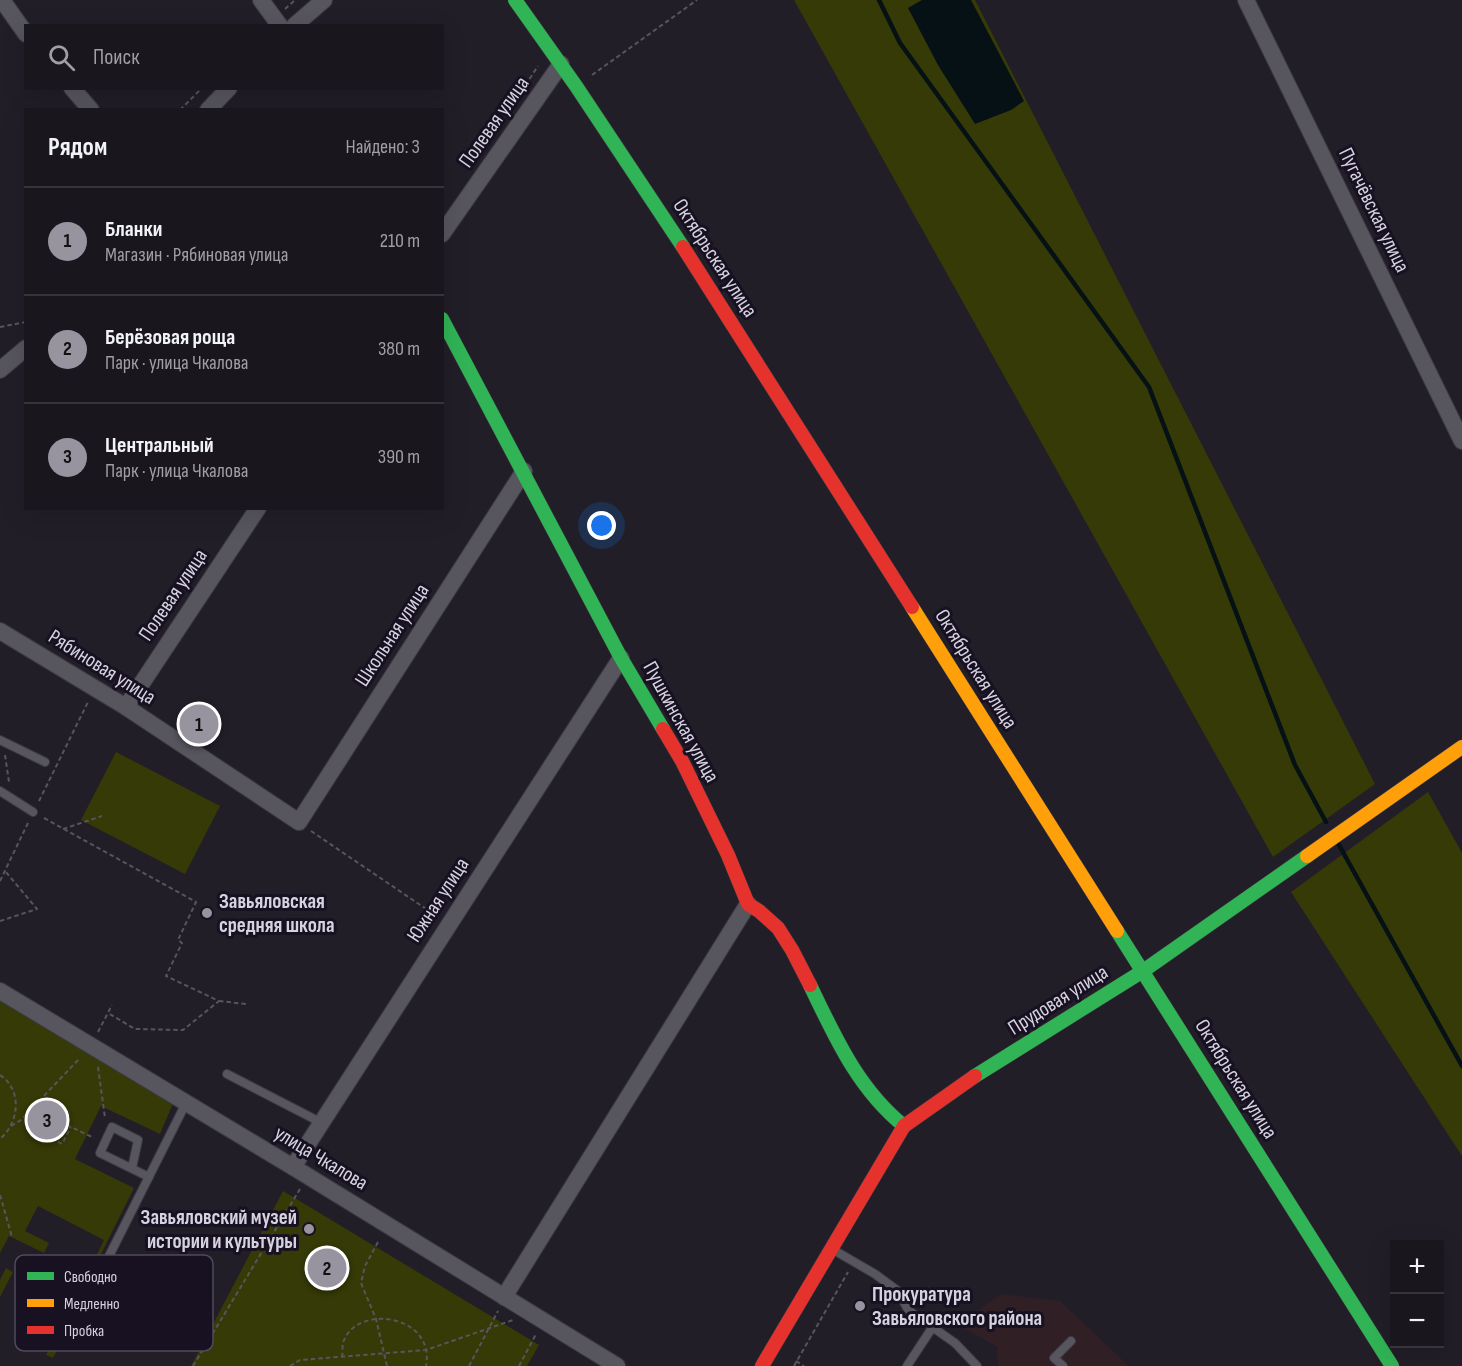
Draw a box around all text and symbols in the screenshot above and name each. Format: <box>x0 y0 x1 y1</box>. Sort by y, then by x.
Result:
search box <box>24 24 444 90</box>
icon: search <box>45 41 78 74</box>
text: Поиск <box>93 44 139 71</box>
street label: Полевая улица <box>453 72 535 172</box>
text: Рядом <box>48 132 107 163</box>
text: Найдено: 3 <box>346 135 420 159</box>
street label: Пугачёвская улица <box>1333 144 1415 276</box>
street label: Октябрьская улица <box>667 194 763 322</box>
text: Бланки <box>105 216 162 243</box>
text: 1 <box>64 229 71 253</box>
text: 210 m <box>380 229 420 253</box>
text: Магазин · Рябиновая улица <box>105 243 288 267</box>
text: Берёзовая роща <box>105 324 235 351</box>
text: 2 <box>63 337 72 361</box>
text: 380 m <box>378 337 420 361</box>
text: Парк · улица Чкалова <box>105 351 248 375</box>
text: Центральный <box>105 432 214 459</box>
text: 3 <box>63 445 72 469</box>
text: 390 m <box>378 445 420 469</box>
text: Парк · улица Чкалова <box>105 459 248 483</box>
your location <box>587 511 616 540</box>
street label: Полевая улица <box>133 544 213 646</box>
street label: Школьная улица <box>350 579 434 691</box>
street label: Октябрьская улица <box>929 605 1023 733</box>
street label: Рябиновая улица <box>44 624 160 710</box>
street label: Пушкинская улица <box>637 657 725 787</box>
pin: 1 <box>180 702 218 746</box>
street label: Южная улица <box>402 853 474 947</box>
place label: Завьяловская средняя школа <box>219 889 334 938</box>
marker: Завьяловская средняя школа <box>200 906 214 920</box>
street label: Прудовая улица <box>1004 960 1112 1040</box>
street label: Октябрьская улица <box>1189 1015 1283 1143</box>
pin: 3 <box>28 1098 66 1142</box>
street label: улица Чкалова <box>270 1120 372 1196</box>
place label: Завьяловский музей истории и культуры <box>141 1205 297 1254</box>
marker: Завьяловский музей истории и культуры <box>302 1222 316 1236</box>
map controls <box>1390 1240 1444 1348</box>
button: + <box>1390 1240 1444 1294</box>
pin: 2 <box>308 1246 346 1290</box>
legend <box>15 1255 213 1351</box>
text: Свободно <box>64 1268 117 1287</box>
place label: Прокуратура Завьяловского района <box>872 1282 1042 1331</box>
button: − <box>1390 1294 1444 1348</box>
text: Медленно <box>64 1295 120 1314</box>
marker: Прокуратура Завьяловского района <box>853 1299 867 1313</box>
text: Пробка <box>64 1322 104 1341</box>

